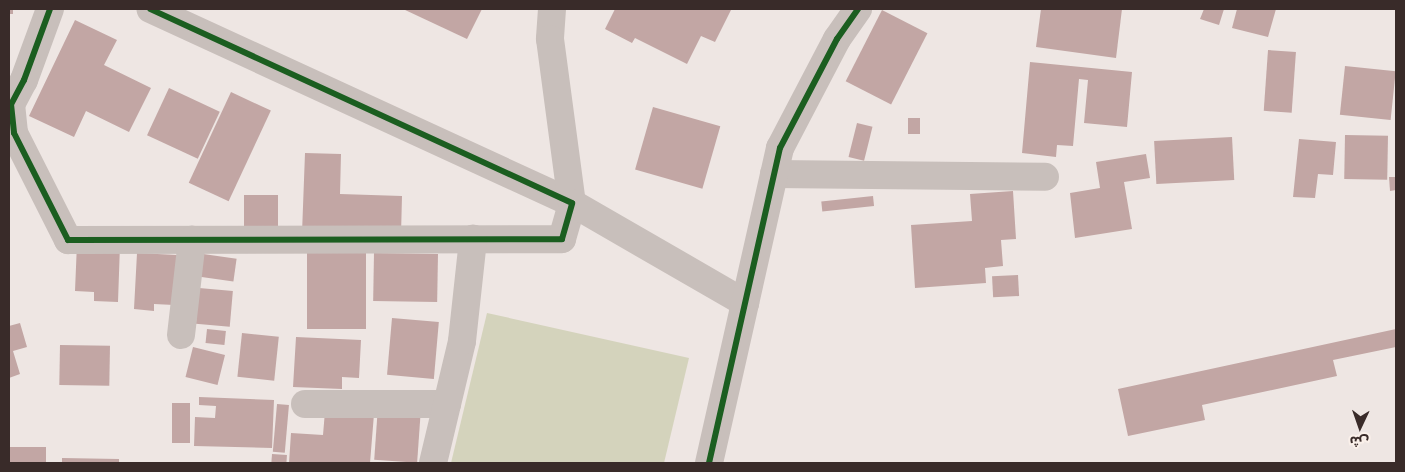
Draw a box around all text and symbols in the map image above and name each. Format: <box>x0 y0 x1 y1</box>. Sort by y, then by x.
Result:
north arrow <box>1335 402 1385 452</box>
text: ش <box>1349 433 1369 450</box>

